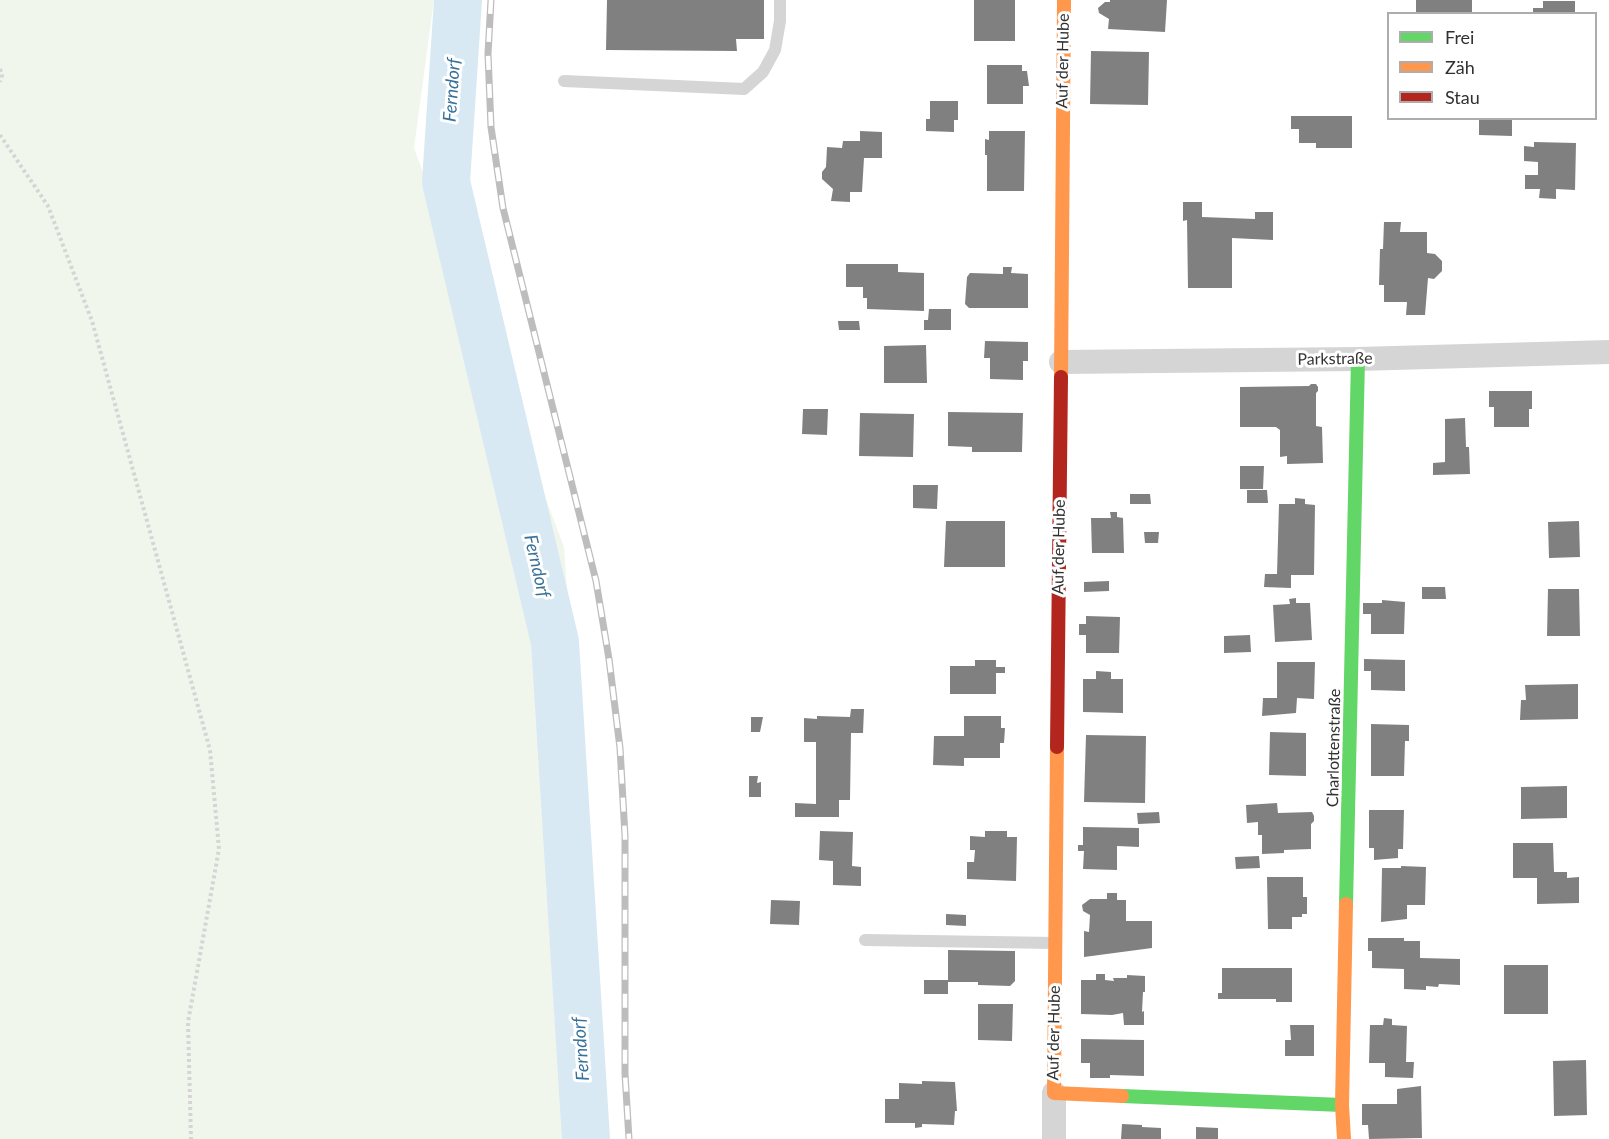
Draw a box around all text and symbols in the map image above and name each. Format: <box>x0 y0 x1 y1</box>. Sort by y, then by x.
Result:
legend <box>1387 12 1597 120</box>
street label: Auf der Hube <box>1053 13 1073 109</box>
text: Frei <box>1445 26 1474 48</box>
text: Zäh <box>1445 56 1475 78</box>
water label: Ferndorf <box>439 57 465 123</box>
text: Stau <box>1445 86 1480 108</box>
street label: Parkstraße <box>1297 349 1373 369</box>
street label: Auf der Hube <box>1049 499 1069 595</box>
water label: Ferndorf <box>519 532 555 600</box>
street label: Charlottenstraße <box>1323 689 1345 807</box>
street label: Auf der Hube <box>1044 985 1064 1081</box>
water label: Ferndorf <box>568 1016 594 1082</box>

